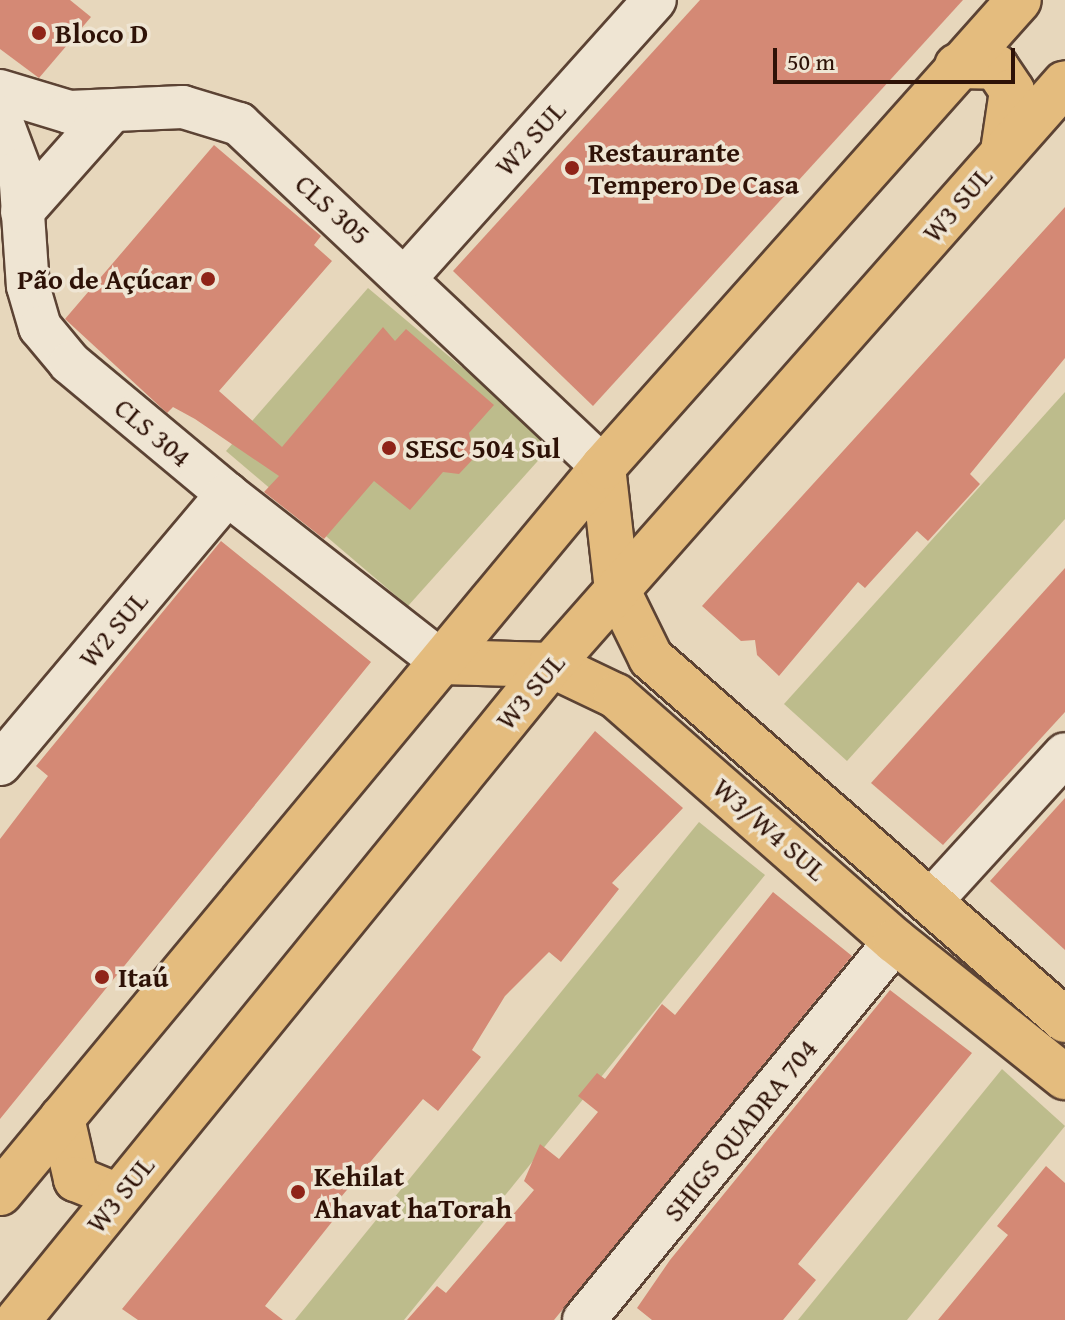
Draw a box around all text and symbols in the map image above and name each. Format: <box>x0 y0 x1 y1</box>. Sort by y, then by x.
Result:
place label: Bloco D <box>55 16 148 50</box>
marker: Bloco D <box>30 24 48 42</box>
scale bar <box>777 32 1019 82</box>
text: 50 m <box>787 44 835 79</box>
street label: W2 SUL <box>488 94 572 182</box>
place label: Restaurante Tempero De Casa <box>588 135 799 201</box>
marker: Restaurante Tempero De Casa <box>563 159 581 177</box>
street label: W3 SUL <box>915 159 999 249</box>
street label: CLS 305 <box>289 167 377 251</box>
place label: Pão de Açúcar <box>17 262 192 296</box>
marker: Pão de Açúcar <box>199 270 217 288</box>
street label: CLS 304 <box>108 390 198 474</box>
place label: SESC 504 Sul <box>405 431 561 465</box>
marker: SESC 504 Sul <box>380 439 398 457</box>
street label: W2 SUL <box>71 584 155 674</box>
street label: W3 SUL <box>488 646 572 736</box>
street label: W3/W4 SUL <box>706 770 834 888</box>
place label: Itaú <box>118 960 168 994</box>
marker: Itaú <box>93 968 111 986</box>
street label: SHIGS QUADRA 704 <box>656 1032 824 1228</box>
street label: W3 SUL <box>79 1149 161 1239</box>
place label: Kehilat Ahavat haTorah <box>314 1159 512 1225</box>
marker: Kehilat Ahavat haTorah <box>289 1183 307 1201</box>

